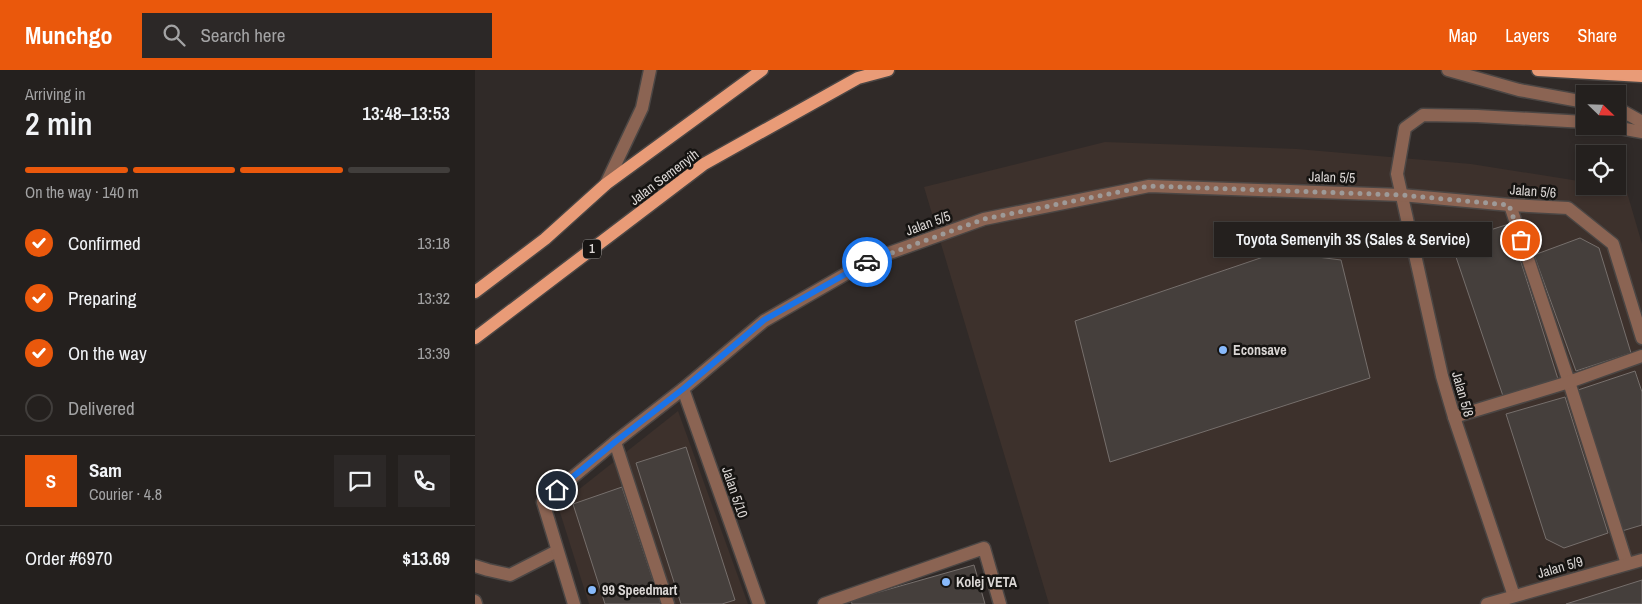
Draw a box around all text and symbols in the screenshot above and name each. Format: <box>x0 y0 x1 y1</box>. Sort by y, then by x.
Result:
search box <box>142 13 492 58</box>
text: Munchgo <box>25 19 112 51</box>
icon: search <box>160 21 188 49</box>
text: Search here <box>200 22 285 48</box>
text: Map <box>1449 23 1477 48</box>
text: Layers <box>1505 23 1550 48</box>
text: Share <box>1578 23 1617 48</box>
text: Arriving in <box>25 83 86 105</box>
north arrow <box>1576 85 1626 135</box>
map controls <box>1576 85 1626 195</box>
text: 13:48–13:53 <box>362 100 450 126</box>
text: 2 min <box>25 102 93 145</box>
street label: Jalan Semenyih <box>626 145 702 209</box>
button: locate <box>1576 145 1626 195</box>
street label: Jalan 5/5 <box>1308 167 1356 187</box>
street label: Jalan 5/6 <box>1509 180 1557 202</box>
text: On the way · 140 m <box>25 181 139 203</box>
street label: Jalan 5/5 <box>903 207 953 239</box>
pin <box>1500 219 1542 261</box>
callout: Toyota Semenyih 3S (Sales & Service) <box>1213 222 1491 258</box>
icon: bag <box>1507 226 1535 254</box>
text: Toyota Semenyih 3S (Sales & Service) <box>1236 228 1470 250</box>
icon: check <box>25 229 53 257</box>
text: Confirmed <box>68 230 141 256</box>
text: 13:18 <box>417 232 450 254</box>
courier <box>842 237 892 287</box>
road number: 1 <box>583 240 601 258</box>
icon: car <box>853 248 881 276</box>
icon: check <box>25 284 53 312</box>
text: Preparing <box>68 285 136 311</box>
text: 13:32 <box>417 287 450 309</box>
icon: check <box>25 339 53 367</box>
text: On the way <box>68 340 147 366</box>
place label: Econsave <box>1233 341 1287 359</box>
text: 13:39 <box>417 342 450 364</box>
marker: Econsave <box>1217 344 1229 356</box>
street label: Jalan 5/8 <box>1448 369 1478 419</box>
text: Delivered <box>68 395 135 421</box>
button: chat <box>334 455 386 507</box>
button: phone <box>398 455 450 507</box>
text: Sam <box>89 457 122 483</box>
street label: Jalan 5/10 <box>718 464 752 520</box>
text: S <box>46 468 56 494</box>
pin <box>536 469 578 511</box>
icon: home <box>543 476 571 504</box>
text: Courier · 4.8 <box>89 483 162 505</box>
text: Order #6970 <box>25 545 112 571</box>
text: $13.69 <box>402 545 450 571</box>
street label: Jalan 5/9 <box>1535 552 1585 582</box>
place label: Kolej VETA <box>956 573 1018 591</box>
marker: Kolej VETA <box>940 576 952 588</box>
place label: 99 Speedmart <box>602 581 677 599</box>
marker: 99 Speedmart <box>586 584 598 596</box>

